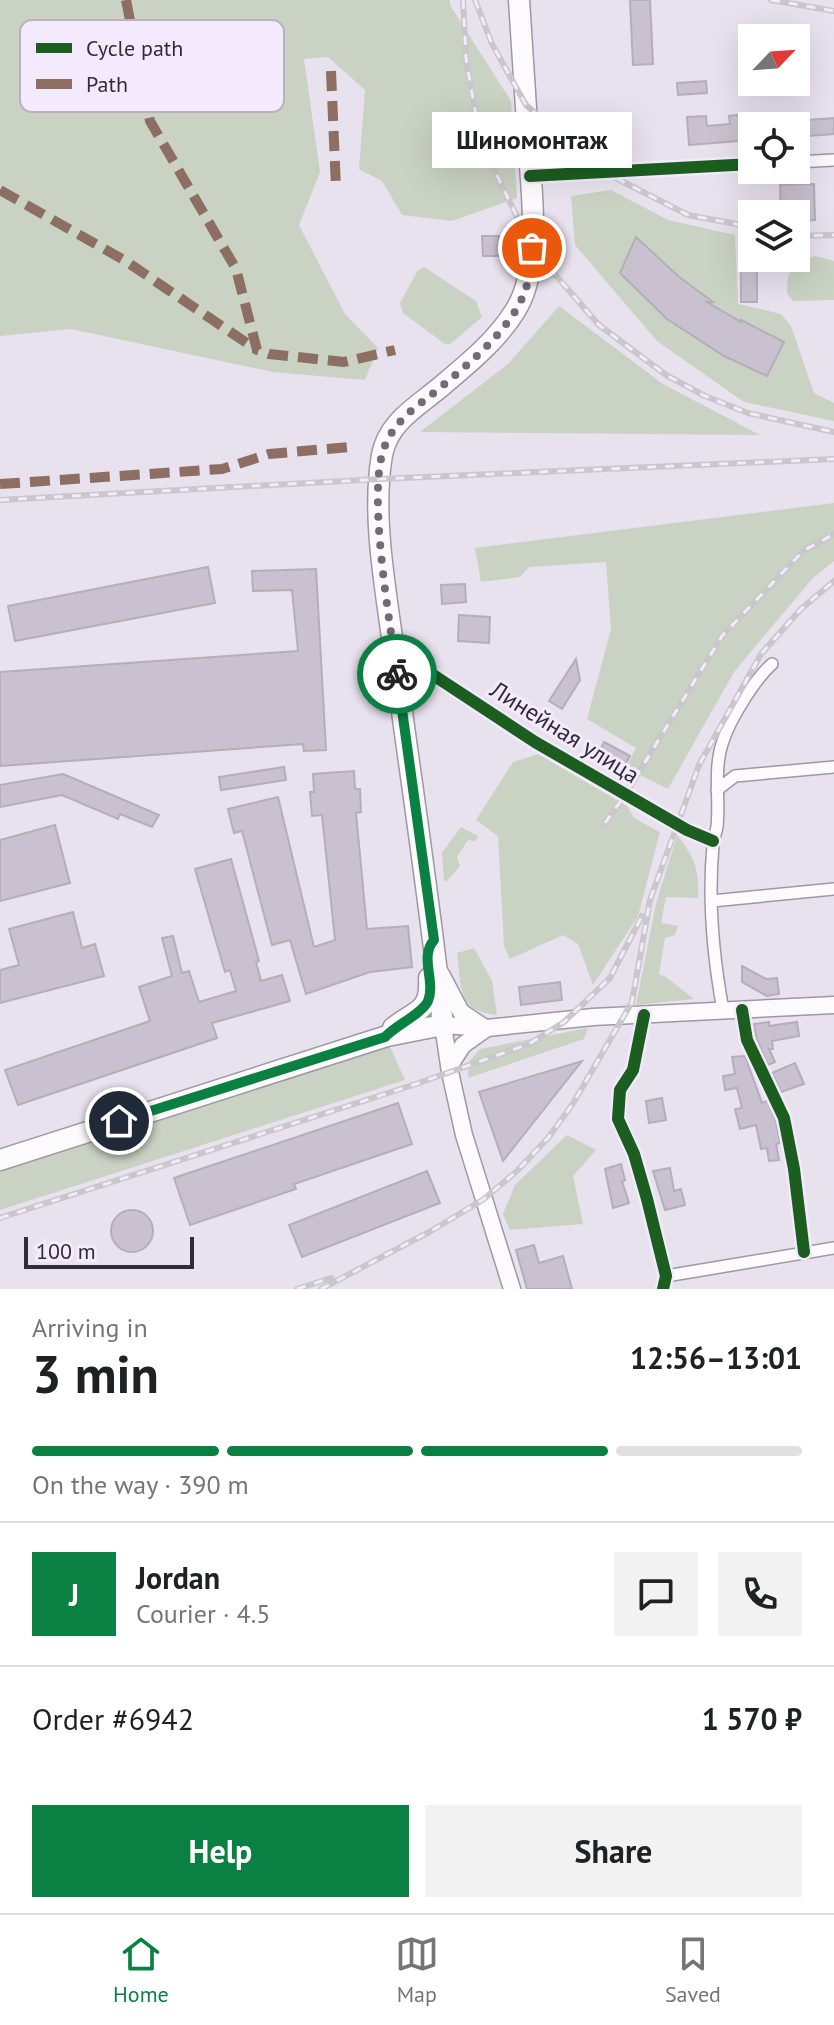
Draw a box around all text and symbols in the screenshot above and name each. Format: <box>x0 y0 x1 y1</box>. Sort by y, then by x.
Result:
legend <box>20 20 284 112</box>
north arrow <box>738 24 810 96</box>
map controls <box>738 24 810 272</box>
text: Cycle path <box>86 34 183 62</box>
text: Path <box>86 70 128 98</box>
callout: Шиномонтаж <box>432 112 632 168</box>
button: locate <box>738 112 810 184</box>
text: Шиномонтаж <box>456 123 608 156</box>
button: layers <box>738 200 810 272</box>
pin <box>498 214 566 282</box>
icon: bag <box>510 226 554 270</box>
courier <box>357 634 437 714</box>
icon: bike <box>375 652 419 696</box>
street label: Линейная улица <box>484 673 645 790</box>
pin <box>85 1087 153 1155</box>
icon: home <box>97 1099 141 1143</box>
scale bar <box>24 1233 194 1269</box>
text: 100 m <box>36 1237 96 1265</box>
text: Arriving in <box>32 1311 148 1344</box>
text: 12:56–13:01 <box>630 1338 802 1377</box>
text: 3 min <box>32 1340 159 1407</box>
text: On the way · 390 m <box>32 1468 249 1501</box>
button: chat <box>614 1552 698 1636</box>
button: phone <box>718 1552 802 1636</box>
text: Jordan <box>136 1558 220 1597</box>
text: J <box>69 1575 79 1614</box>
text: Courier · 4.5 <box>136 1597 270 1630</box>
text: Order #6942 <box>32 1699 194 1738</box>
text: 1 570 ₽ <box>702 1699 802 1738</box>
button: Help <box>32 1805 409 1897</box>
button: Share <box>425 1805 802 1897</box>
tab: Home <box>113 1932 169 2008</box>
tab: Map <box>395 1932 439 2008</box>
tab: Saved <box>665 1932 721 2008</box>

